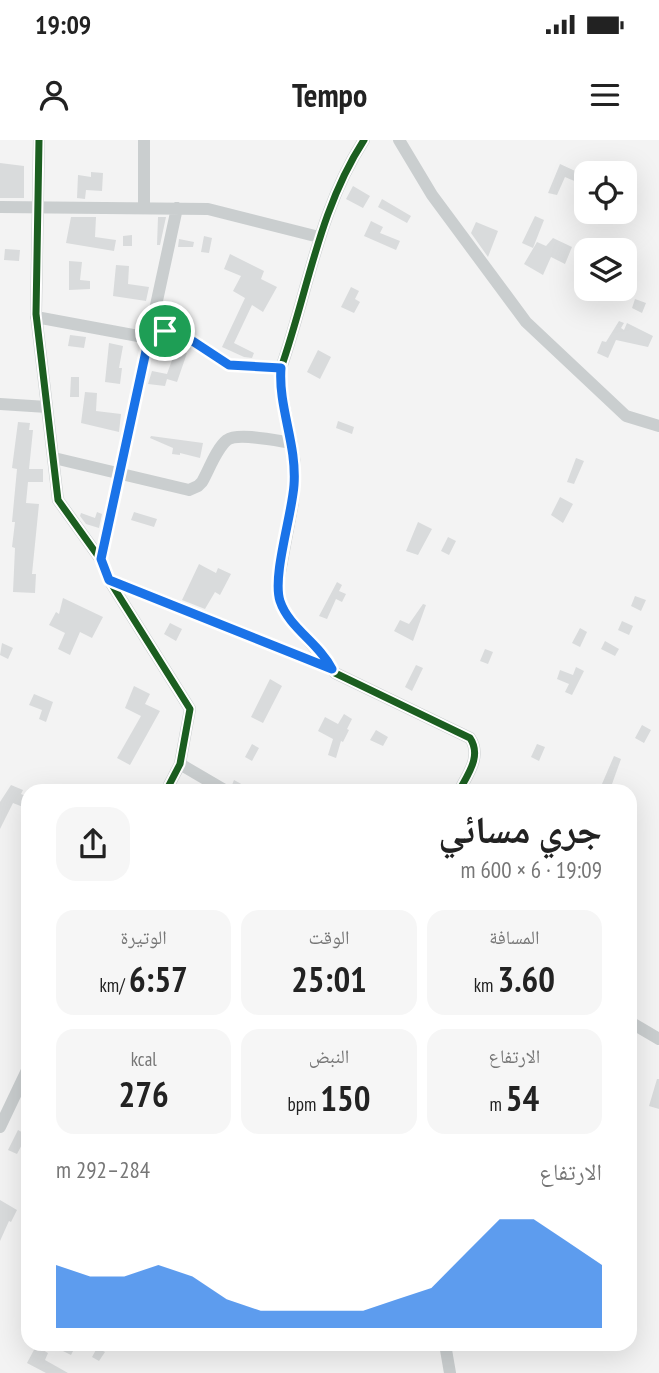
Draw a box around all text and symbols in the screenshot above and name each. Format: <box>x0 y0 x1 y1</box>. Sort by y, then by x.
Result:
text: 19:09 <box>35 8 91 41</box>
text: Tempo <box>292 74 367 116</box>
icon: person <box>35 76 73 114</box>
icon: menu <box>586 76 624 114</box>
map controls <box>574 161 637 301</box>
button: locate <box>574 161 637 224</box>
button: layers <box>574 238 637 301</box>
pin <box>135 301 195 361</box>
icon: arrive <box>146 312 184 350</box>
text: جري مسائي <box>438 804 602 853</box>
button: share <box>56 807 130 881</box>
text: 19:09 · 6 × 600 m <box>461 855 602 884</box>
text: الوتيرة <box>121 925 167 949</box>
text: الوقت <box>309 925 349 949</box>
text: المسافة <box>489 925 540 949</box>
text: 6:57 <box>129 956 188 1002</box>
text: 25:01 <box>291 956 367 1002</box>
text: 3.60 <box>497 956 555 1002</box>
text: /km <box>99 973 129 997</box>
text: km <box>474 973 497 997</box>
text: النبض <box>309 1044 349 1068</box>
text: الارتفاع <box>488 1044 540 1068</box>
text: kcal <box>131 1047 157 1071</box>
text: 276 <box>119 1071 169 1117</box>
text: 150 <box>320 1075 371 1121</box>
text: 54 <box>506 1075 539 1121</box>
text: bpm <box>287 1092 320 1116</box>
text: m <box>489 1092 506 1116</box>
text: 284–292 m <box>56 1155 150 1184</box>
text: الارتفاع <box>539 1157 602 1186</box>

